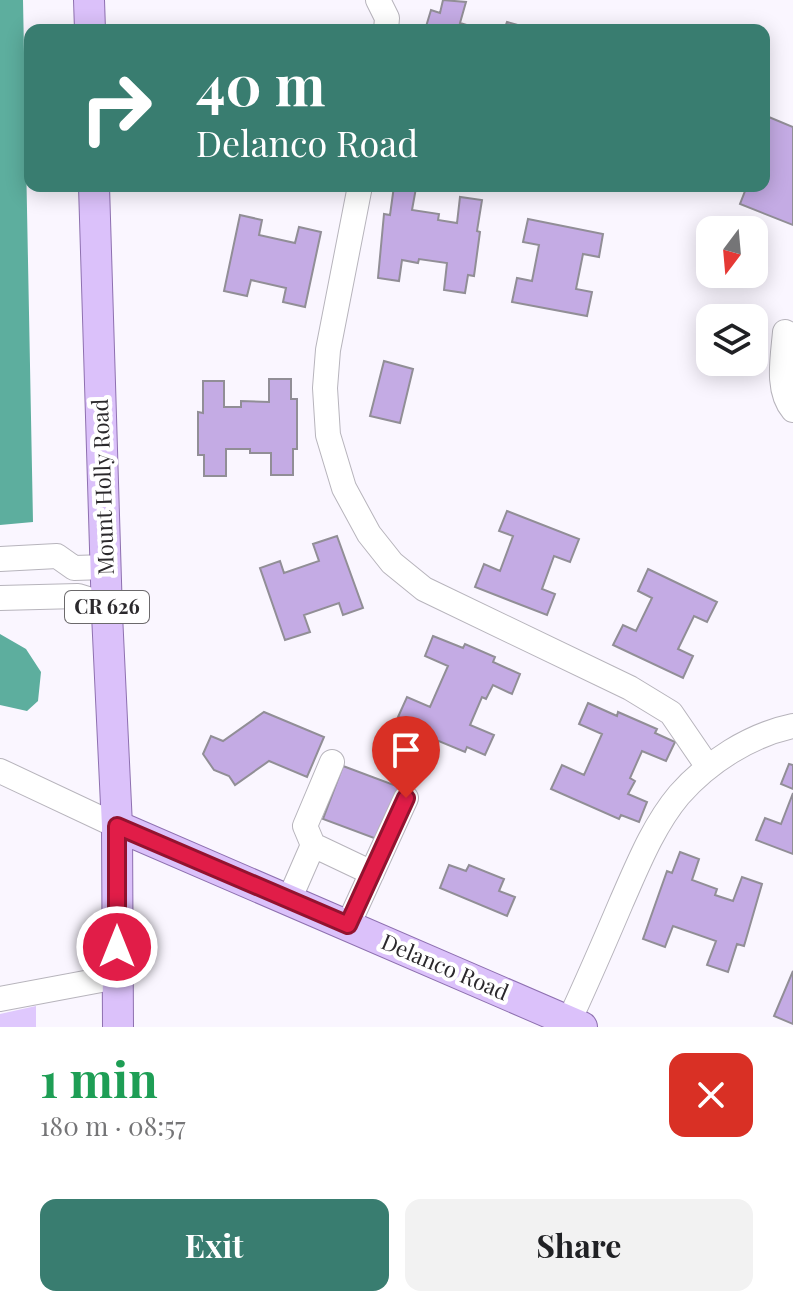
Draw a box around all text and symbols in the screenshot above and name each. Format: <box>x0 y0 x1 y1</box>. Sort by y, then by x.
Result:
text: 40 m <box>196 46 325 121</box>
icon: right <box>64 56 168 160</box>
text: Delanco Road <box>196 118 418 166</box>
north arrow <box>696 216 768 288</box>
map controls <box>696 216 768 376</box>
button: layers <box>696 304 768 376</box>
street label: Mount Holly Road <box>84 398 120 576</box>
road number: CR 626 <box>65 591 149 623</box>
pin <box>372 716 440 798</box>
icon: arrive <box>384 728 428 772</box>
position arrow <box>75 905 159 989</box>
street label: Delanco Road <box>377 926 514 1006</box>
text: 1 min <box>40 1046 158 1110</box>
button: close <box>669 1053 753 1137</box>
text: 180 m · 08:57 <box>40 1108 186 1143</box>
button: Exit <box>40 1199 389 1291</box>
button: Share <box>405 1199 753 1291</box>

